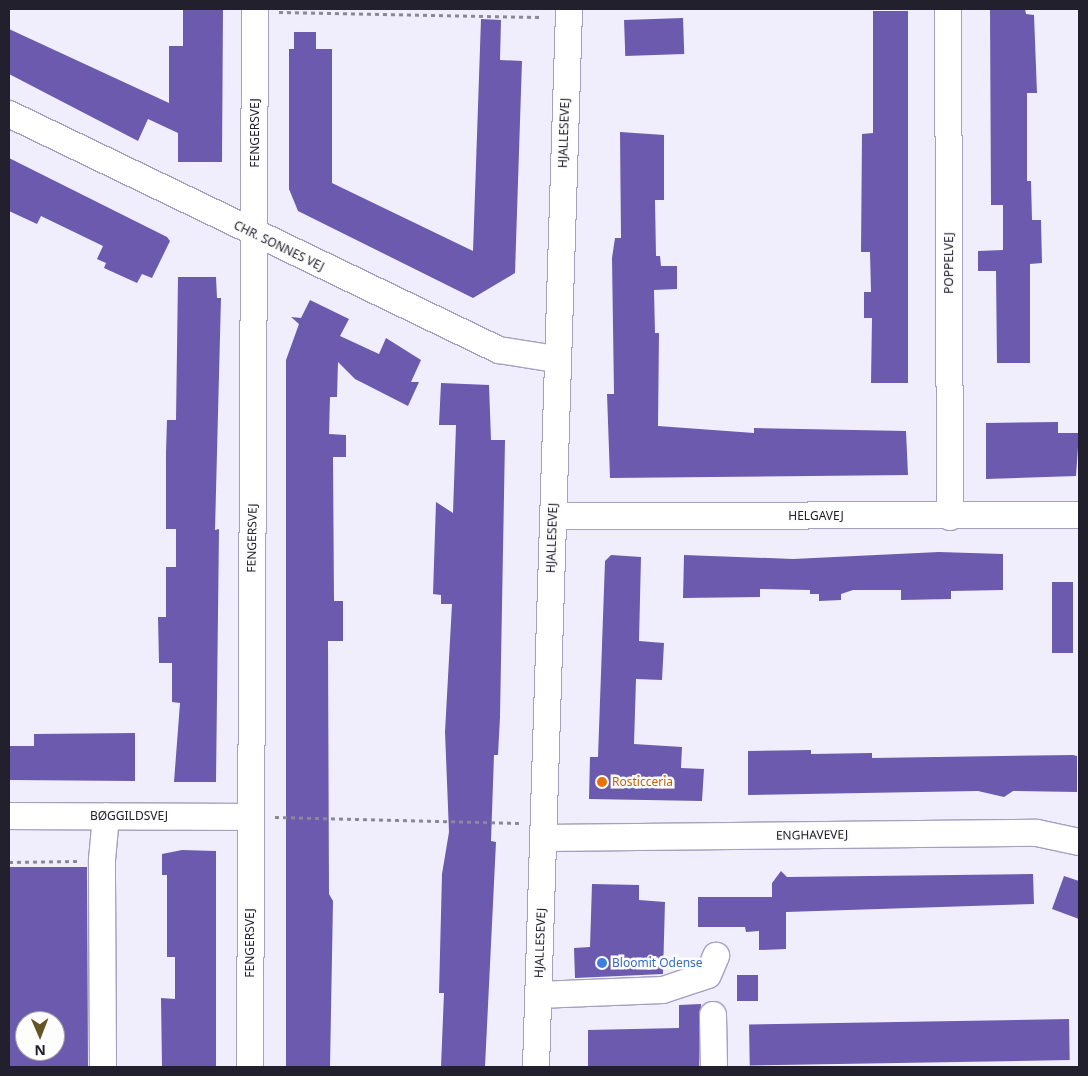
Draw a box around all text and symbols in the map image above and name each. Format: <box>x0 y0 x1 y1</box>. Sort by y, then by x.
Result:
street label: FENGERSVEJ <box>248 98 262 168</box>
street label: HJALLESEVEJ <box>556 98 572 168</box>
street label: CHR. SONNES VEJ <box>231 218 327 274</box>
street label: POPPELVEJ <box>942 232 956 294</box>
street label: FENGERSVEJ <box>244 503 260 573</box>
street label: HJALLESEVEJ <box>544 503 560 573</box>
street label: HELGAVEJ <box>788 509 844 523</box>
place label: Rosticceria <box>612 775 673 789</box>
marker: Rosticceria <box>596 776 608 788</box>
street label: BØGGILDSVEJ <box>90 809 168 823</box>
street label: ENGHAVEVEJ <box>776 827 848 843</box>
street label: FENGERSVEJ <box>243 908 257 978</box>
street label: HJALLESEVEJ <box>532 908 548 978</box>
place label: Bloomit Odense <box>612 956 703 970</box>
marker: Bloomit Odense <box>596 957 608 969</box>
north arrow <box>15 1011 65 1061</box>
text: N <box>34 1041 46 1060</box>

